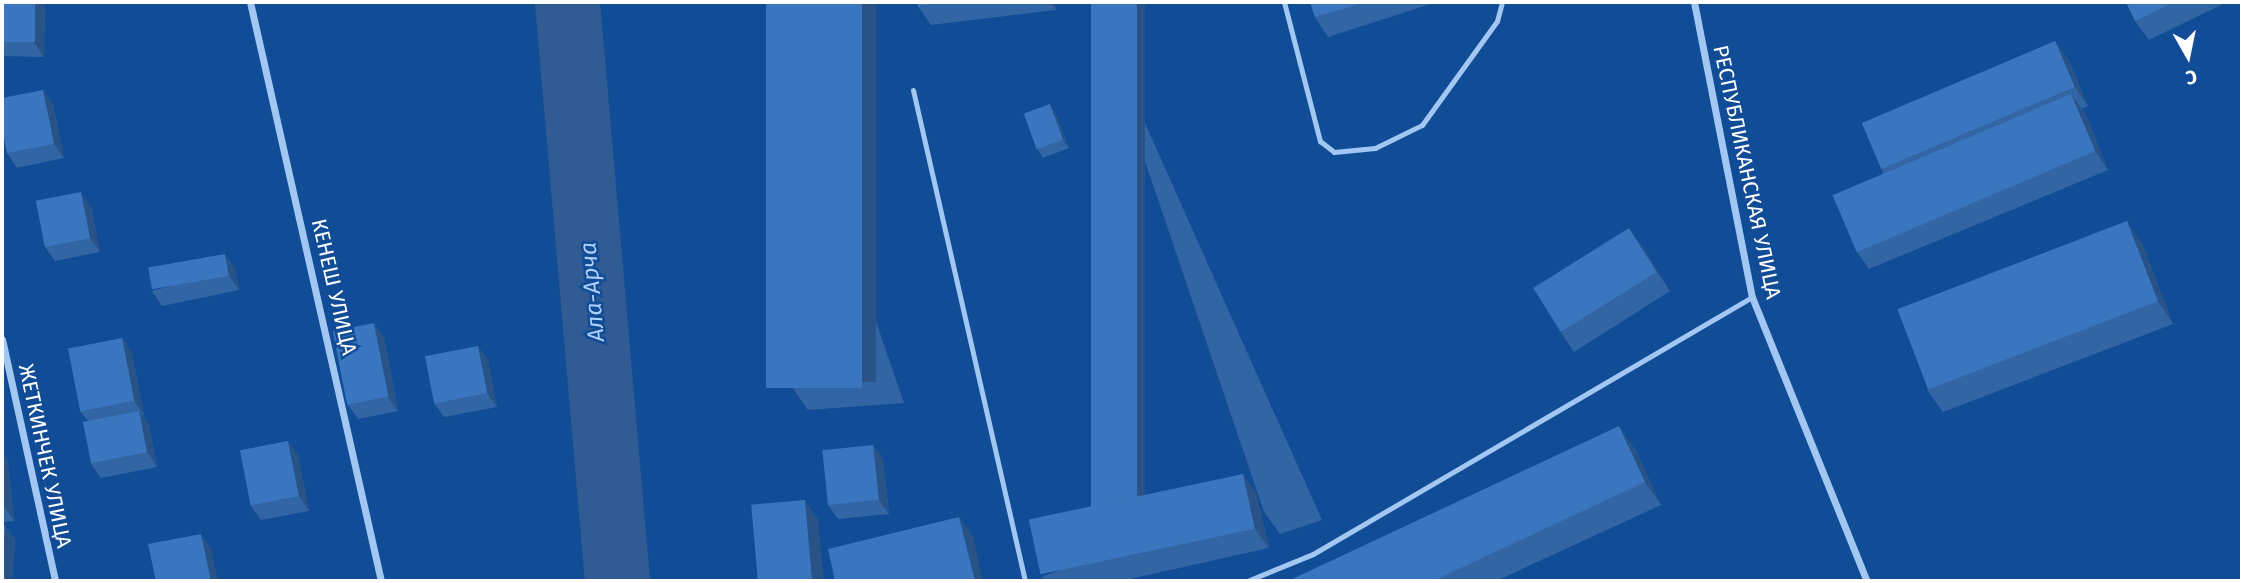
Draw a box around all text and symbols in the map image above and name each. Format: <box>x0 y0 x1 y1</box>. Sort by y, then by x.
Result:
north arrow <box>2153 21 2223 91</box>
street label: РЕСПУБЛИКАНСКАЯ УЛИЦА <box>1708 43 1786 301</box>
text: С <box>2184 65 2199 89</box>
street label: КЕНЕШ УЛИЦА <box>306 216 362 358</box>
water label: Ала-Арча <box>574 241 610 343</box>
street label: ЖЕТКИНЧЕК УЛИЦА <box>13 362 77 550</box>

